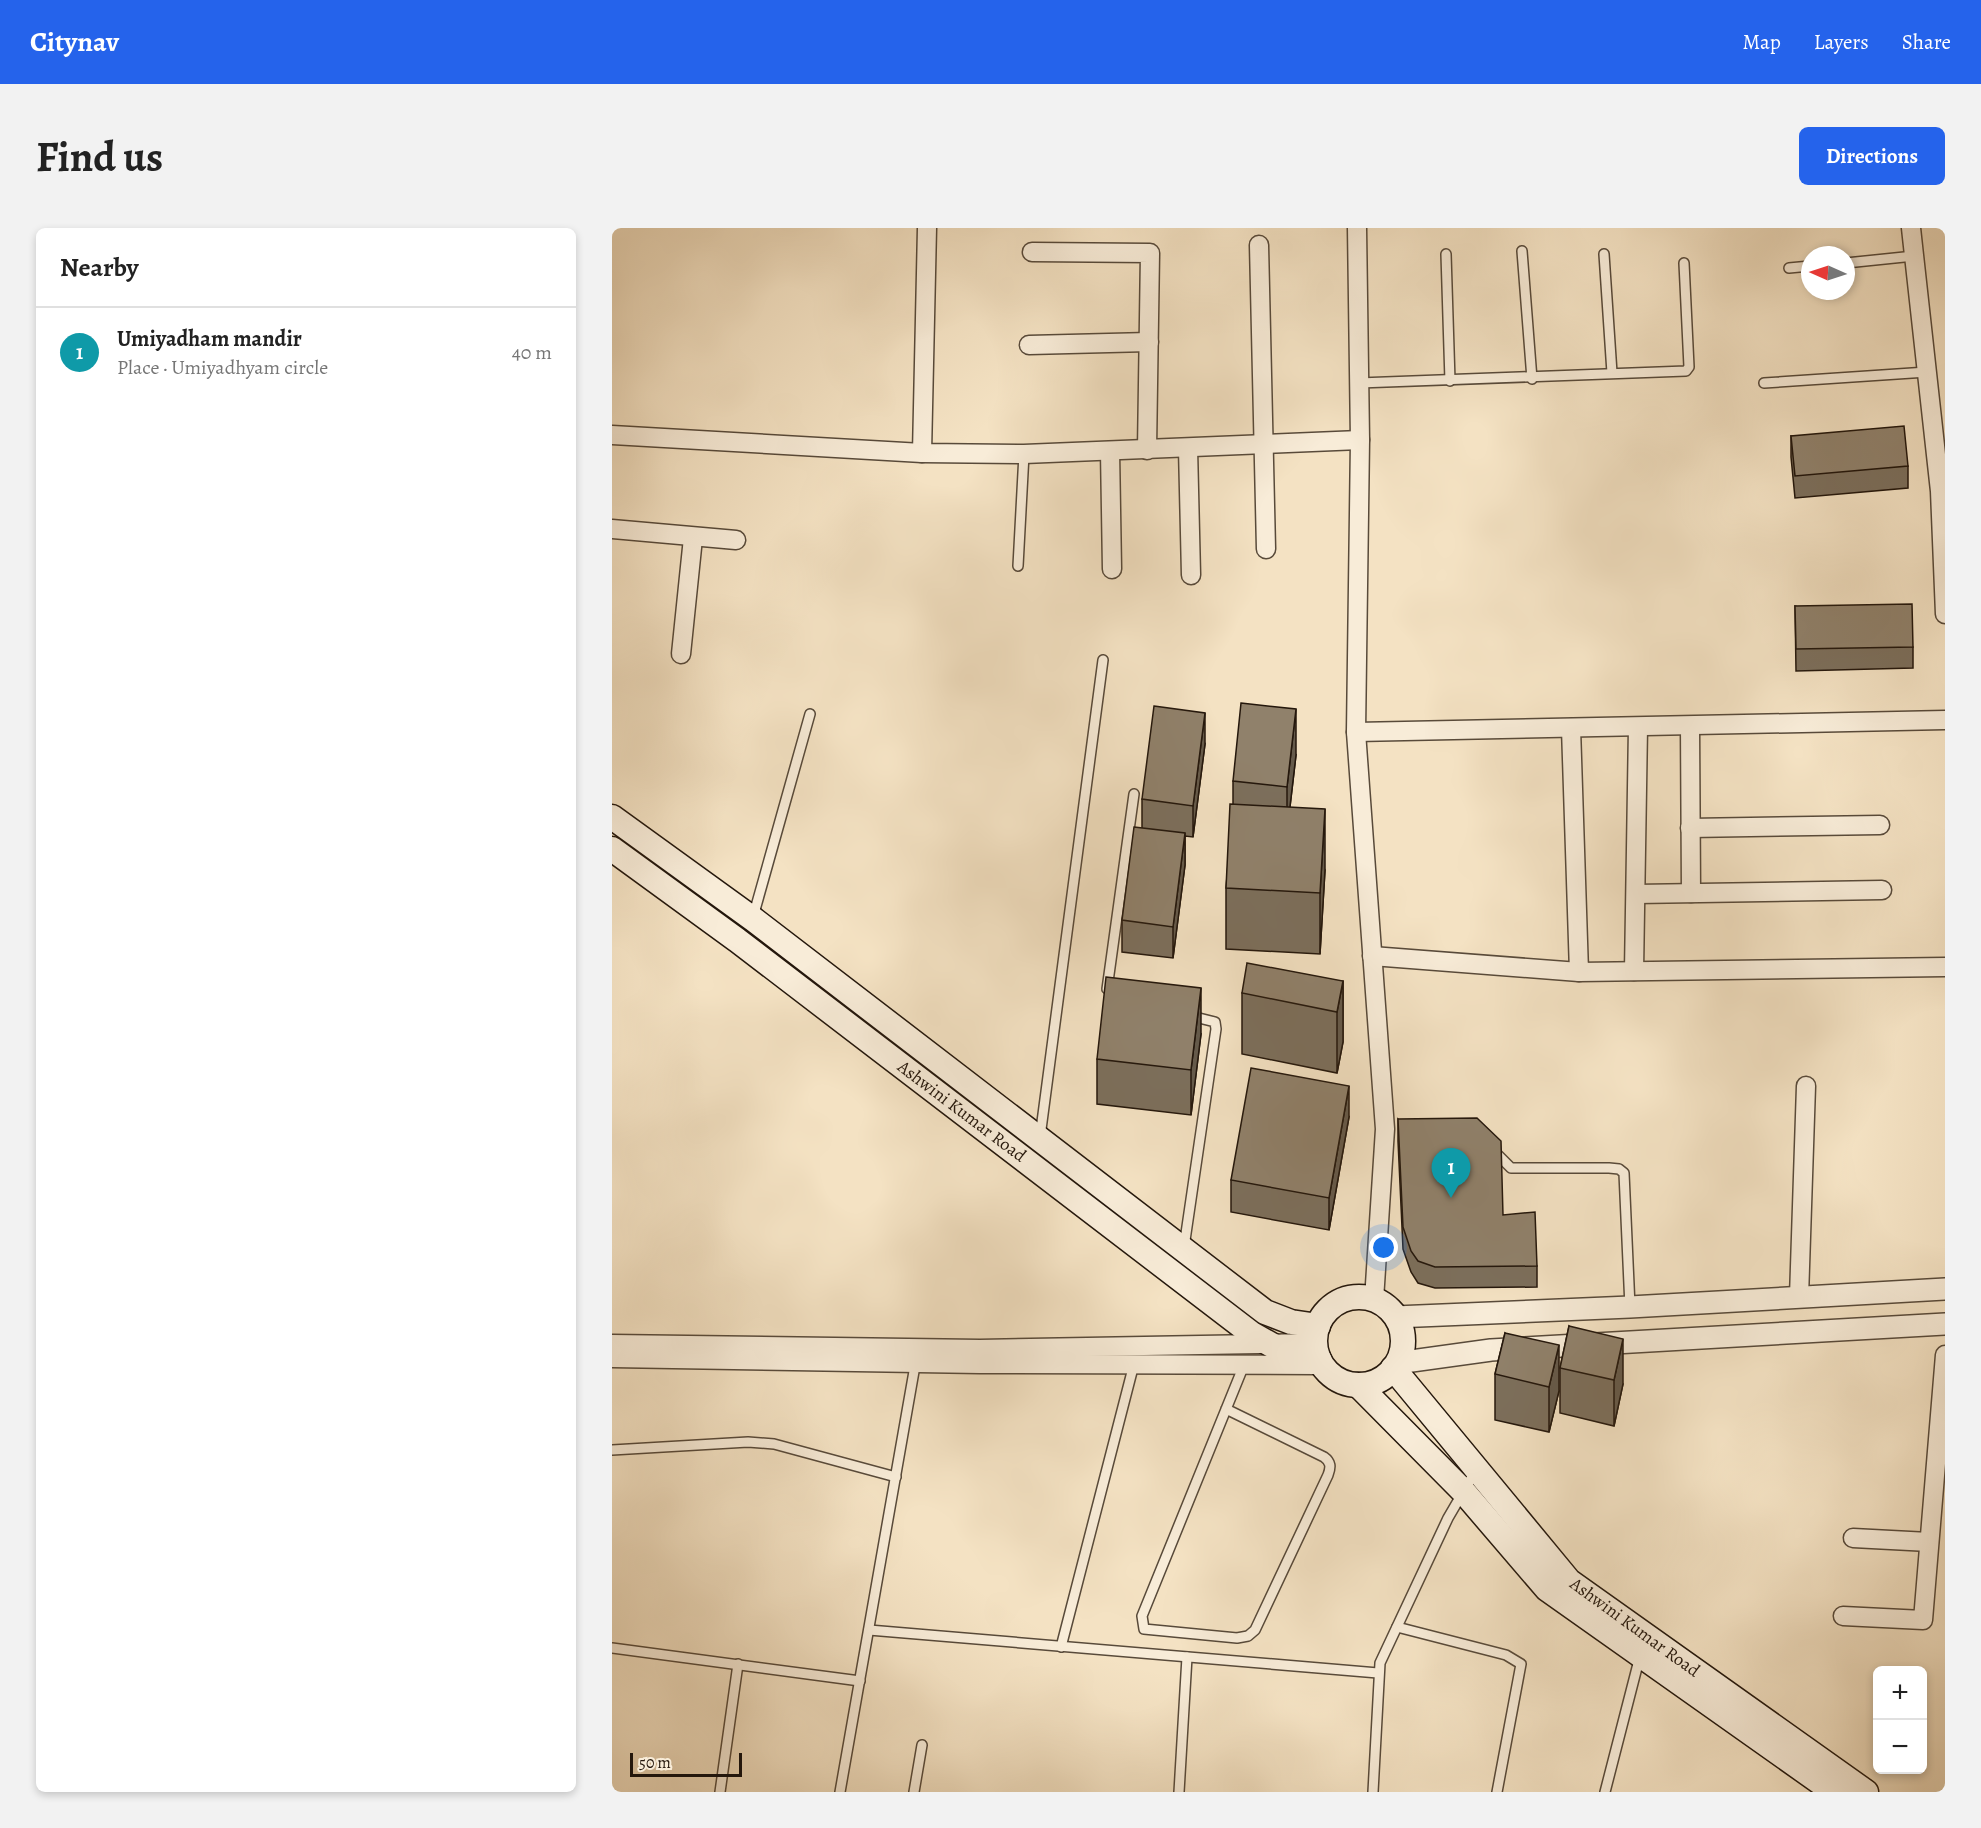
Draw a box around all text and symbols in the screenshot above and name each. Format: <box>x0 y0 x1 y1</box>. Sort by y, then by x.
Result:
text: Citynav <box>30 23 119 61</box>
text: Map <box>1742 28 1781 56</box>
text: Layers <box>1814 28 1869 56</box>
text: Share <box>1902 28 1951 56</box>
button: Directions <box>1799 127 1945 185</box>
text: Find us <box>36 128 163 185</box>
north arrow <box>1801 246 1855 300</box>
text: Nearby <box>60 250 139 285</box>
text: Umiyadham mandir <box>117 324 302 354</box>
text: 1 <box>76 339 83 366</box>
text: 40 m <box>512 339 552 366</box>
text: Place · Umiyadhyam circle <box>117 354 328 381</box>
street label: Ashwini Kumar Road <box>892 1054 1031 1168</box>
pin: 1 <box>1432 1148 1470 1198</box>
your location <box>1369 1233 1398 1262</box>
street label: Ashwini Kumar Road <box>1564 1571 1705 1683</box>
map controls <box>1873 1666 1927 1774</box>
button: + <box>1873 1666 1927 1720</box>
button: − <box>1873 1720 1927 1774</box>
scale bar <box>630 1750 742 1778</box>
text: 50 m <box>639 1752 671 1774</box>

